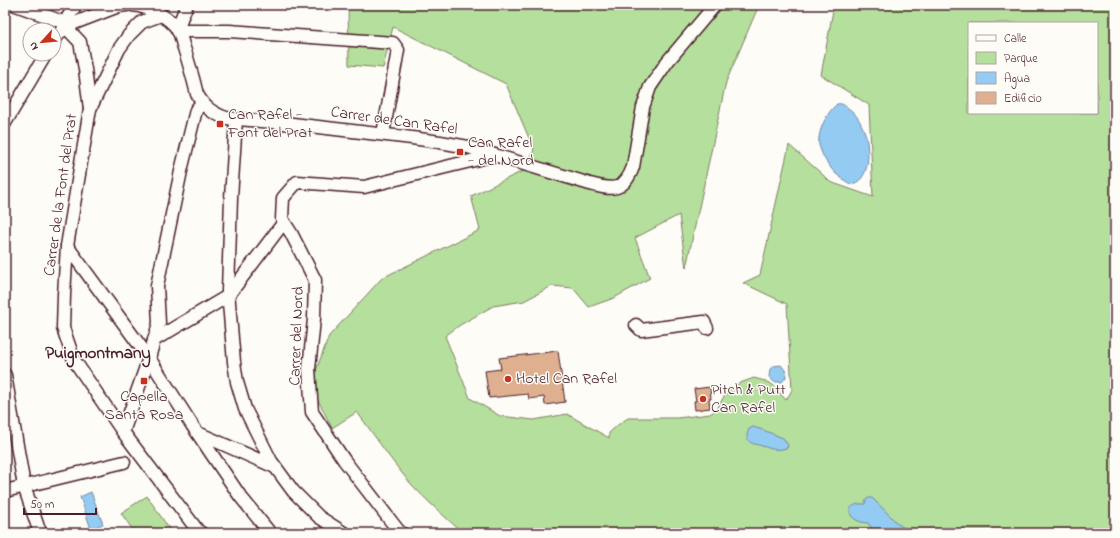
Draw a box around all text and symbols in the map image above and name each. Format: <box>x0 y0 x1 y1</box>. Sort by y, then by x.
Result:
north arrow <box>22 22 62 62</box>
legend <box>968 22 1098 114</box>
text: Calle <box>1004 30 1027 48</box>
text: N <box>25 39 43 53</box>
text: Parque <box>1004 50 1038 68</box>
text: Agua <box>1004 70 1030 89</box>
text: Edificio <box>1004 90 1042 108</box>
street label: Carrer de Can Rafel <box>329 100 459 142</box>
place label: Can Rafel - Font del Prat <box>227 103 313 145</box>
street label: Carrer de la Font del Prat <box>38 112 84 278</box>
marker: Can Rafel - Font del Prat <box>215 119 225 129</box>
place label: Can Rafel - del Nord <box>468 131 534 173</box>
marker: Can Rafel - del Nord <box>455 147 465 157</box>
street label: Carrer del Nord <box>283 286 311 386</box>
district label: Puigmontmany <box>45 341 151 368</box>
place label: Hotel Can Rafel <box>516 367 617 391</box>
marker: Hotel Can Rafel <box>503 374 513 384</box>
marker: Capella Santa Rosa <box>139 376 149 386</box>
place label: Pitch & Putt Can Rafel <box>711 378 786 420</box>
place label: Capella Santa Rosa <box>105 385 183 427</box>
marker: Pitch & Putt Can Rafel <box>698 394 708 404</box>
scale bar <box>24 490 96 516</box>
text: 50 m <box>30 496 54 514</box>

